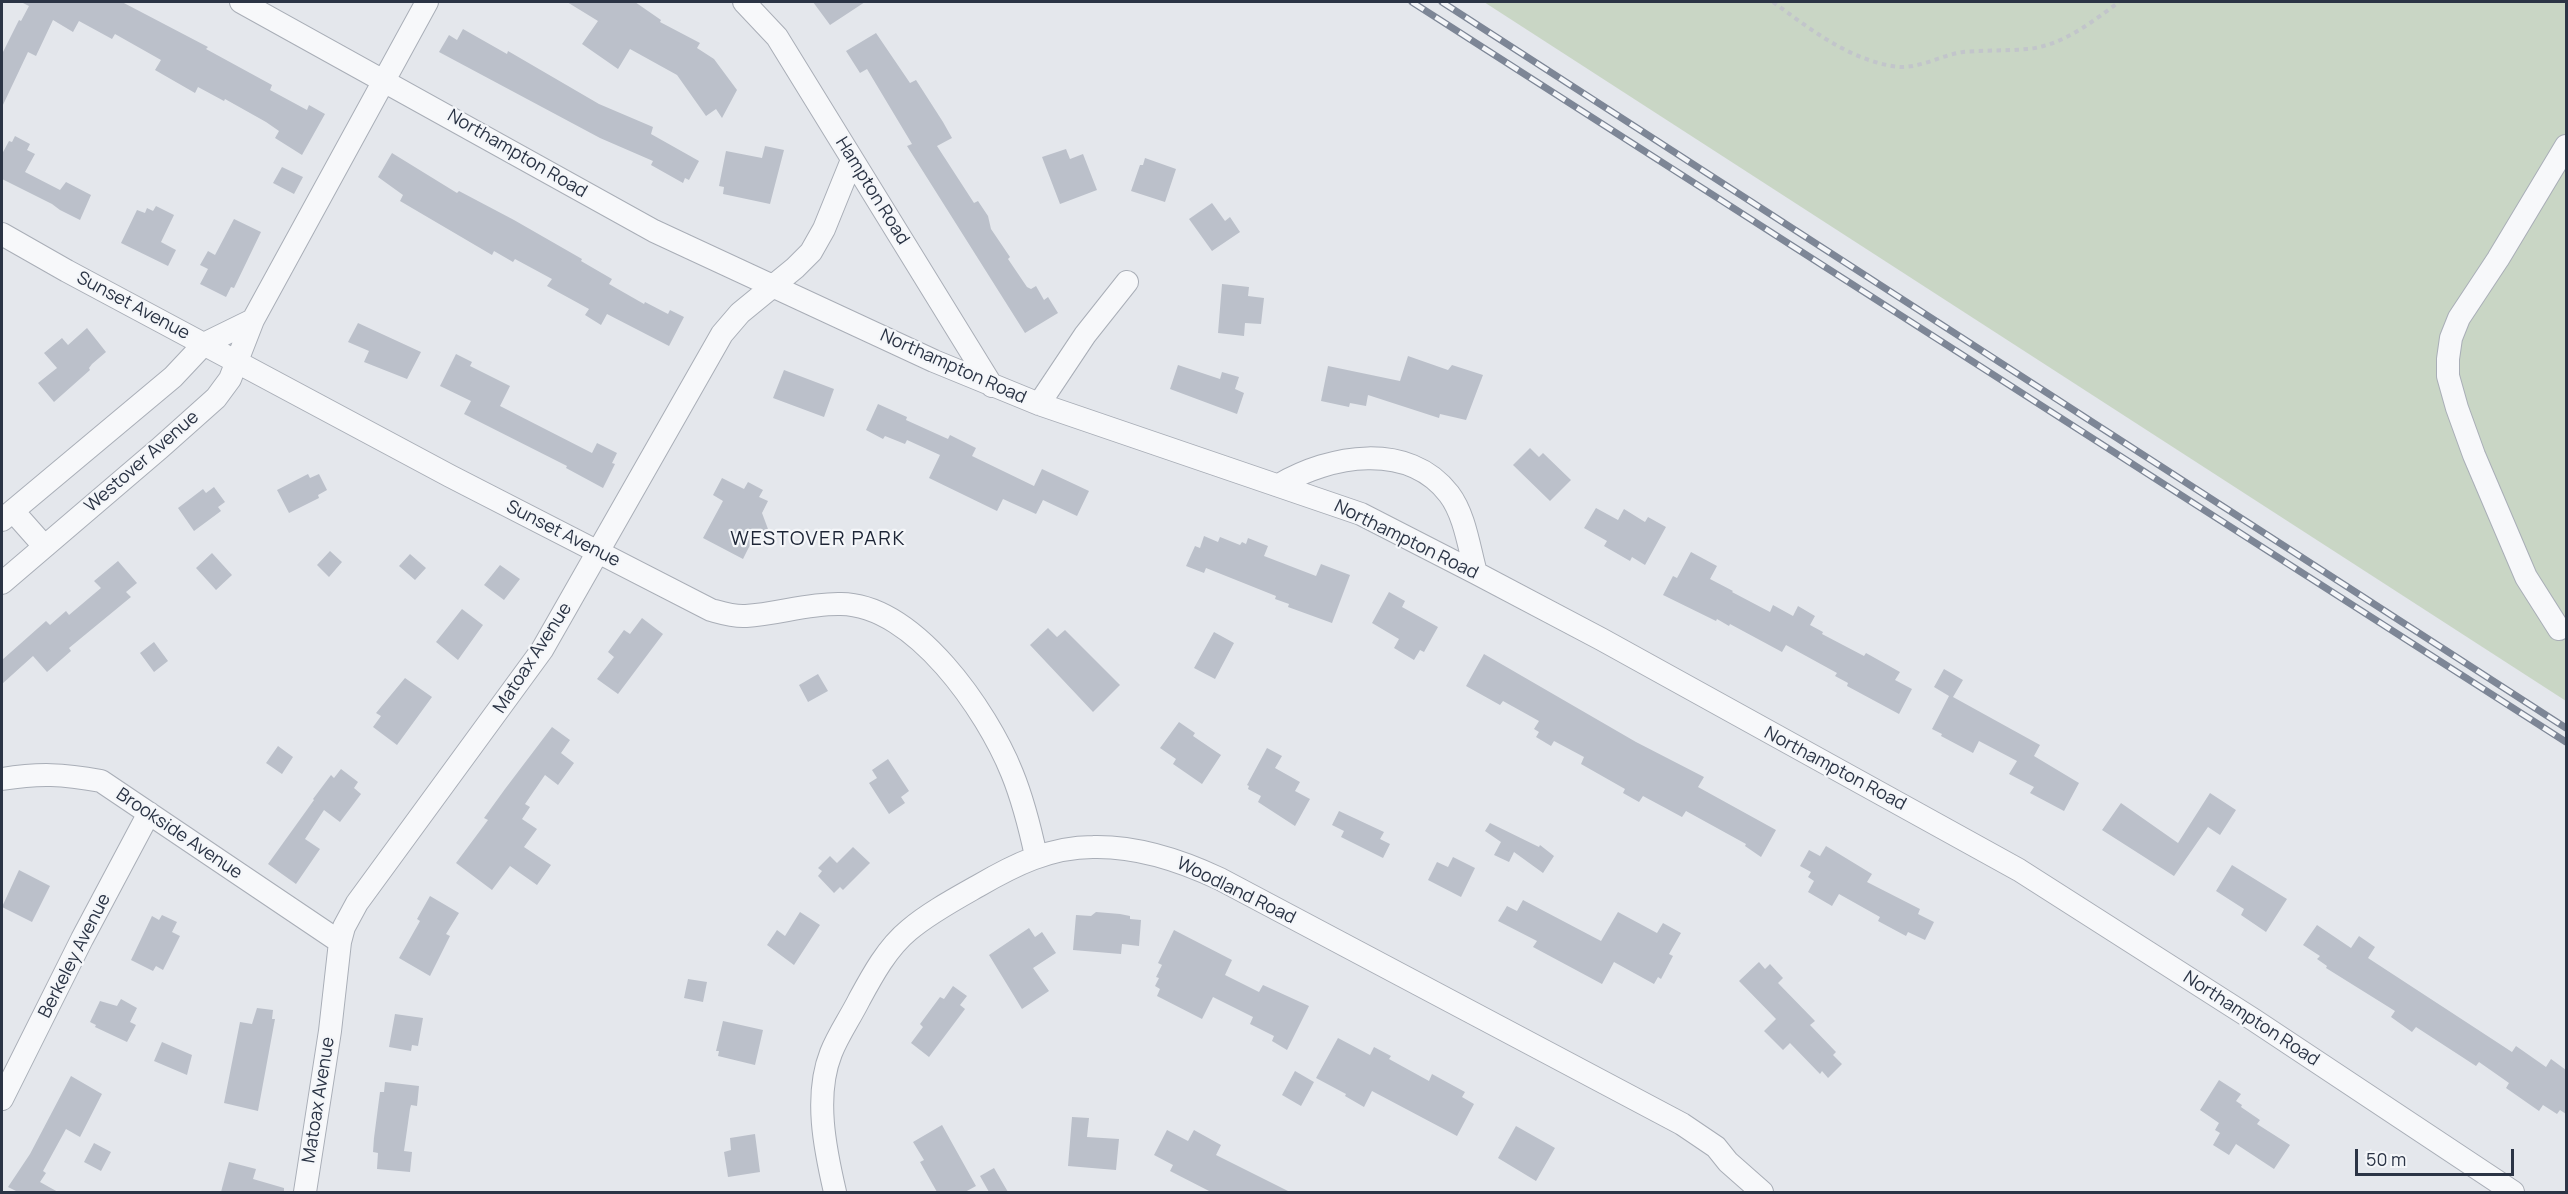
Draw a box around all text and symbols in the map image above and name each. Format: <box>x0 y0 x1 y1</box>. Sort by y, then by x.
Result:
street label: Northampton Road <box>443 105 591 203</box>
street label: Hampton Road <box>830 133 914 249</box>
street label: Sunset Avenue <box>73 267 193 345</box>
street label: Northampton Road <box>877 325 1029 409</box>
street label: Westover Avenue <box>81 407 203 517</box>
street label: Sunset Avenue <box>502 496 624 572</box>
street label: Northampton Road <box>1330 496 1482 584</box>
district label: WESTOVER PARK <box>730 527 906 551</box>
street label: Matoax Avenue <box>489 599 577 717</box>
street label: Northampton Road <box>1760 722 1910 816</box>
street label: Brookside Avenue <box>112 784 246 884</box>
street label: Woodland Road <box>1173 853 1299 929</box>
street label: Berkeley Avenue <box>34 890 116 1022</box>
street label: Northampton Road <box>2179 967 2323 1071</box>
street label: Matoax Avenue <box>298 1035 340 1165</box>
scale bar <box>2358 1137 2517 1175</box>
text: 50 m <box>2366 1147 2406 1171</box>

